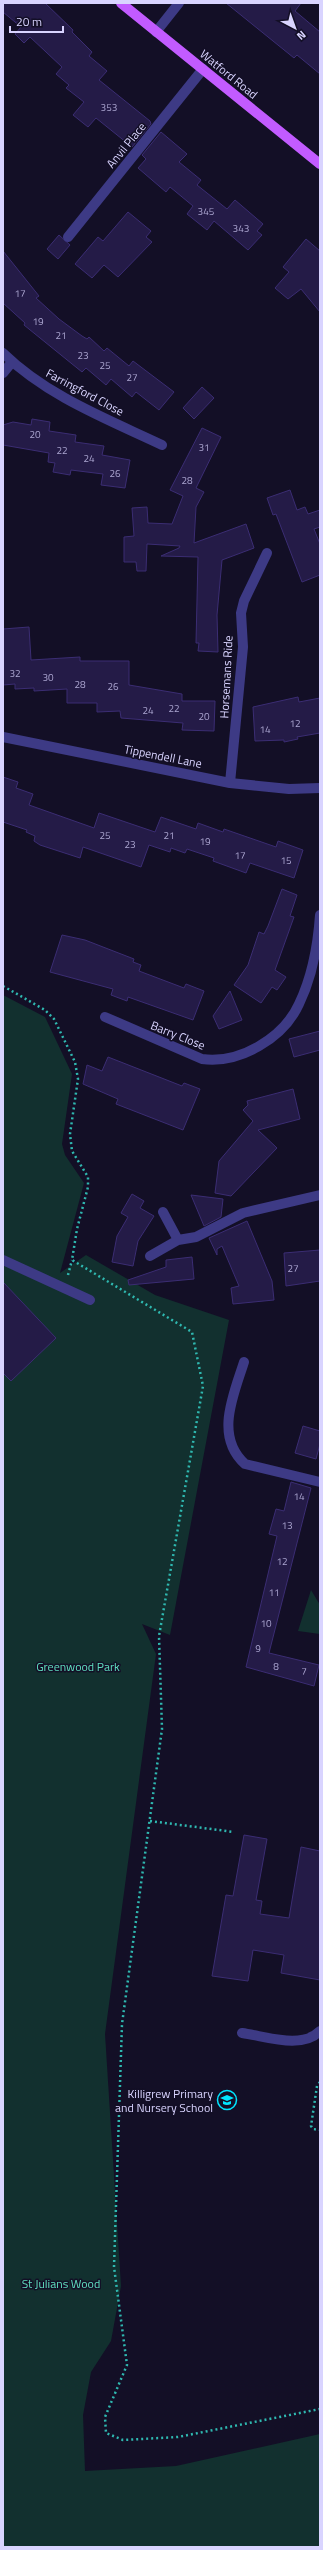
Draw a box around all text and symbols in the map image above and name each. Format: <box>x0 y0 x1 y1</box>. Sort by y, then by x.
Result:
scale bar <box>10 8 63 34</box>
north arrow <box>275 8 315 48</box>
text: 20 m <box>16 12 42 31</box>
text: N <box>293 27 310 44</box>
street label: Watford Road <box>196 45 262 103</box>
house number: 353 <box>101 100 117 115</box>
street label: Anvil Place <box>101 118 151 172</box>
house number: 345 <box>198 204 215 219</box>
house number: 343 <box>233 221 249 236</box>
house number: 17 <box>14 286 26 301</box>
house number: 19 <box>32 314 44 329</box>
house number: 21 <box>55 328 67 343</box>
house number: 23 <box>77 348 89 363</box>
house number: 25 <box>99 358 111 373</box>
street label: Farringford Close <box>43 363 127 421</box>
house number: 27 <box>126 370 138 385</box>
house number: 20 <box>29 427 41 442</box>
house number: 31 <box>198 440 210 455</box>
house number: 22 <box>56 443 68 458</box>
house number: 24 <box>83 451 95 466</box>
house number: 26 <box>109 466 121 481</box>
house number: 28 <box>181 473 193 488</box>
street label: Horsemans Ride <box>214 635 238 719</box>
house number: 32 <box>9 666 21 681</box>
house number: 30 <box>42 670 54 685</box>
house number: 28 <box>74 677 86 692</box>
house number: 26 <box>107 679 119 694</box>
house number: 22 <box>168 701 180 716</box>
house number: 24 <box>142 703 154 718</box>
house number: 20 <box>198 709 210 724</box>
house number: 12 <box>289 716 301 731</box>
house number: 14 <box>259 722 271 737</box>
street label: Tippendell Lane <box>122 739 204 773</box>
house number: 25 <box>99 828 111 843</box>
house number: 21 <box>163 828 175 843</box>
house number: 19 <box>199 834 211 849</box>
house number: 23 <box>124 837 136 852</box>
house number: 17 <box>234 848 246 863</box>
house number: 15 <box>280 853 292 868</box>
street label: Barry Close <box>148 1015 208 1055</box>
house number: 27 <box>287 1261 299 1276</box>
house number: 14 <box>293 1489 305 1504</box>
house number: 13 <box>281 1518 293 1533</box>
house number: 12 <box>276 1554 288 1569</box>
house number: 11 <box>268 1585 280 1600</box>
house number: 10 <box>260 1616 272 1631</box>
house number: 9 <box>255 1641 261 1656</box>
park label: Greenwood Park <box>36 1657 120 1676</box>
house number: 8 <box>273 1659 279 1674</box>
house number: 7 <box>301 1664 307 1679</box>
place label: Killigrew Primary and Nursery School <box>115 2084 213 2117</box>
school or university icon: Killigrew Primary and Nursery School <box>216 2089 238 2111</box>
park label: St Julians Wood <box>22 2274 100 2293</box>

